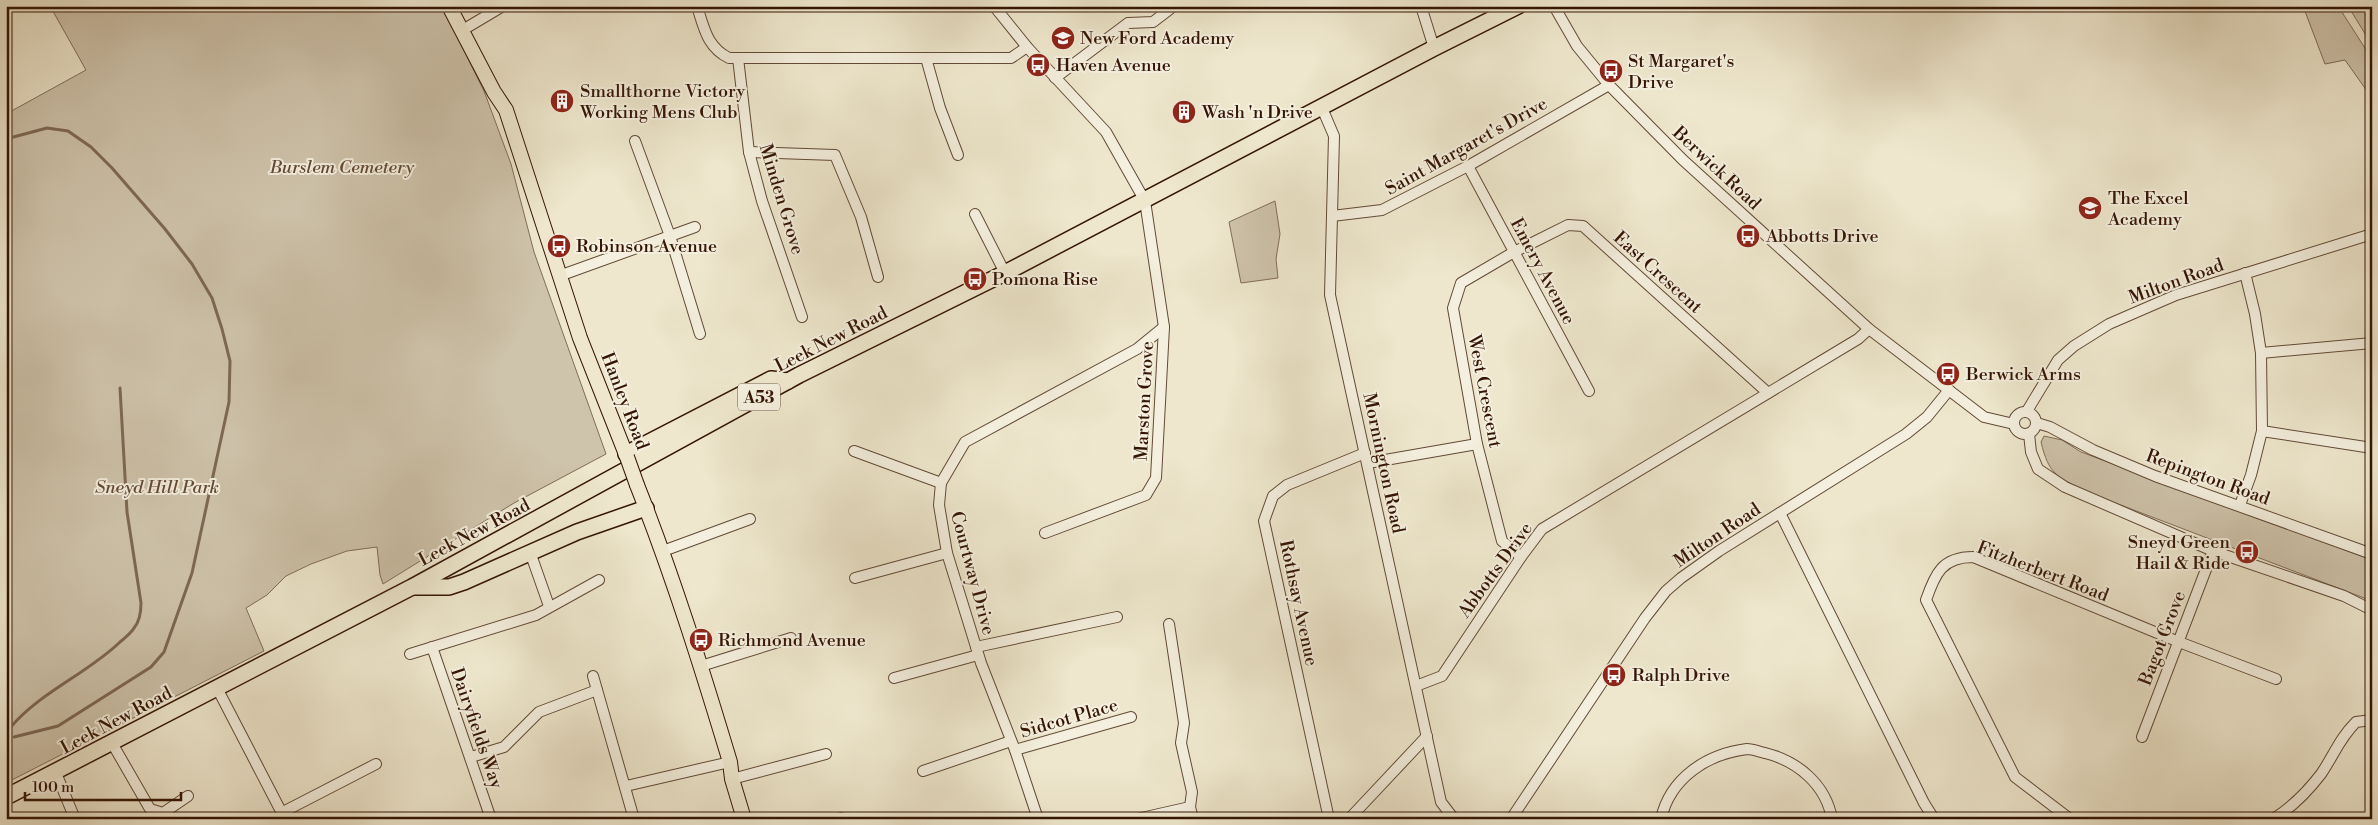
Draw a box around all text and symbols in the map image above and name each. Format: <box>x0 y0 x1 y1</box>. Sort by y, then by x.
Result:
school or university icon: New Ford Academy <box>1050 25 1076 51</box>
place label: New Ford Academy <box>1080 27 1235 50</box>
place label: St Margaret's Drive <box>1628 50 1735 94</box>
bus stop icon: Haven Avenue <box>1025 52 1051 78</box>
place label: Haven Avenue <box>1056 54 1171 77</box>
bus stop icon: St Margaret's Drive <box>1598 58 1624 84</box>
place label: Smallthorne Victory Working Mens Club <box>579 80 745 124</box>
building icon: Smallthorne Victory Working Mens Club <box>549 88 575 114</box>
street label: Saint Margaret's Drive <box>1381 92 1551 201</box>
building icon: Wash 'n Drive <box>1171 99 1197 125</box>
place label: Wash 'n Drive <box>1201 101 1313 124</box>
street label: Berwick Road <box>1667 121 1766 216</box>
street label: Minden Grove <box>754 141 809 257</box>
park label: Burslem Cemetery <box>269 156 415 179</box>
place label: The Excel Academy <box>2107 187 2189 231</box>
school or university icon: The Excel Academy <box>2077 195 2103 221</box>
street label: Emery Avenue <box>1505 214 1580 329</box>
bus stop icon: Abbotts Drive <box>1735 223 1761 249</box>
place label: Abbotts Drive <box>1765 225 1879 248</box>
street label: East Crescent <box>1608 226 1707 319</box>
bus stop icon: Robinson Avenue <box>546 233 572 259</box>
place label: Robinson Avenue <box>576 235 717 258</box>
street label: Milton Road <box>2125 253 2228 309</box>
bus stop icon: Pomona Rise <box>962 266 988 292</box>
place label: Pomona Rise <box>992 268 1098 291</box>
street label: Leek New Road <box>771 301 892 378</box>
street label: West Crescent <box>1462 332 1507 450</box>
street label: Marston Grove <box>1130 341 1159 461</box>
street label: Hanley Road <box>595 349 654 454</box>
bus stop icon: Berwick Arms <box>1935 361 1961 387</box>
place label: Berwick Arms <box>1965 363 2081 386</box>
road number: A53 <box>738 384 780 411</box>
street label: Mornington Road <box>1357 391 1410 536</box>
street label: Repington Road <box>2143 444 2274 511</box>
park label: Sneyd Hill Park <box>95 476 219 499</box>
street label: Leek New Road <box>414 493 535 572</box>
street label: Milton Road <box>1670 498 1766 573</box>
street label: Courtway Drive <box>945 509 1000 638</box>
street label: Abbotts Drive <box>1452 518 1538 623</box>
place label: Sneyd Green Hail & Ride <box>2128 531 2230 575</box>
street label: Fitzherbert Road <box>1974 536 2113 607</box>
street label: Rothsay Avenue <box>1274 538 1323 668</box>
bus stop icon: Sneyd Green Hail & Ride <box>2234 539 2260 565</box>
street label: Bagot Grove <box>2134 588 2191 690</box>
bus stop icon: Richmond Avenue <box>688 627 714 653</box>
place label: Richmond Avenue <box>718 629 866 652</box>
bus stop icon: Ralph Drive <box>1601 662 1627 688</box>
place label: Ralph Drive <box>1632 664 1730 687</box>
street label: Dairyfields Way <box>445 665 508 792</box>
street label: Leek New Road <box>56 681 177 760</box>
street label: Sidcot Place <box>1018 694 1121 743</box>
scale bar <box>25 770 181 802</box>
text: 100 m <box>32 778 74 797</box>

